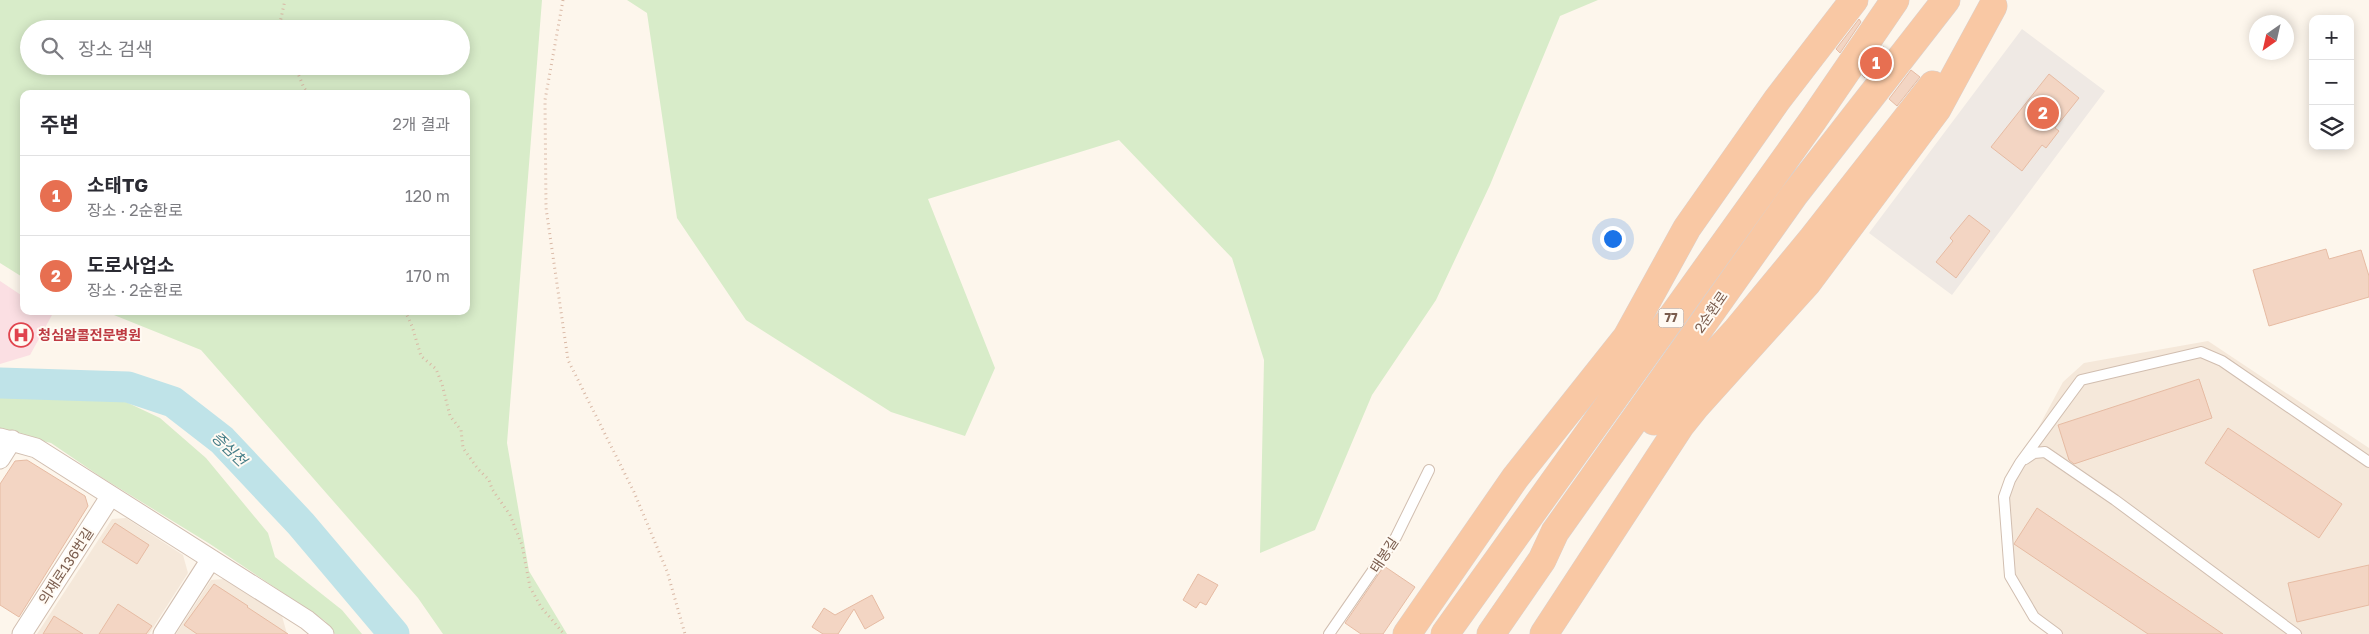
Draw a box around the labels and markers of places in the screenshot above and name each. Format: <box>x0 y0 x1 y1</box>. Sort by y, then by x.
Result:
pin: 1 <box>1860 44 1892 82</box>
pin: 2 <box>2027 94 2059 132</box>
hospital icon: 청심알콜전문병원 <box>8 322 34 348</box>
place label: 청심알콜전문병원 <box>38 326 141 343</box>

